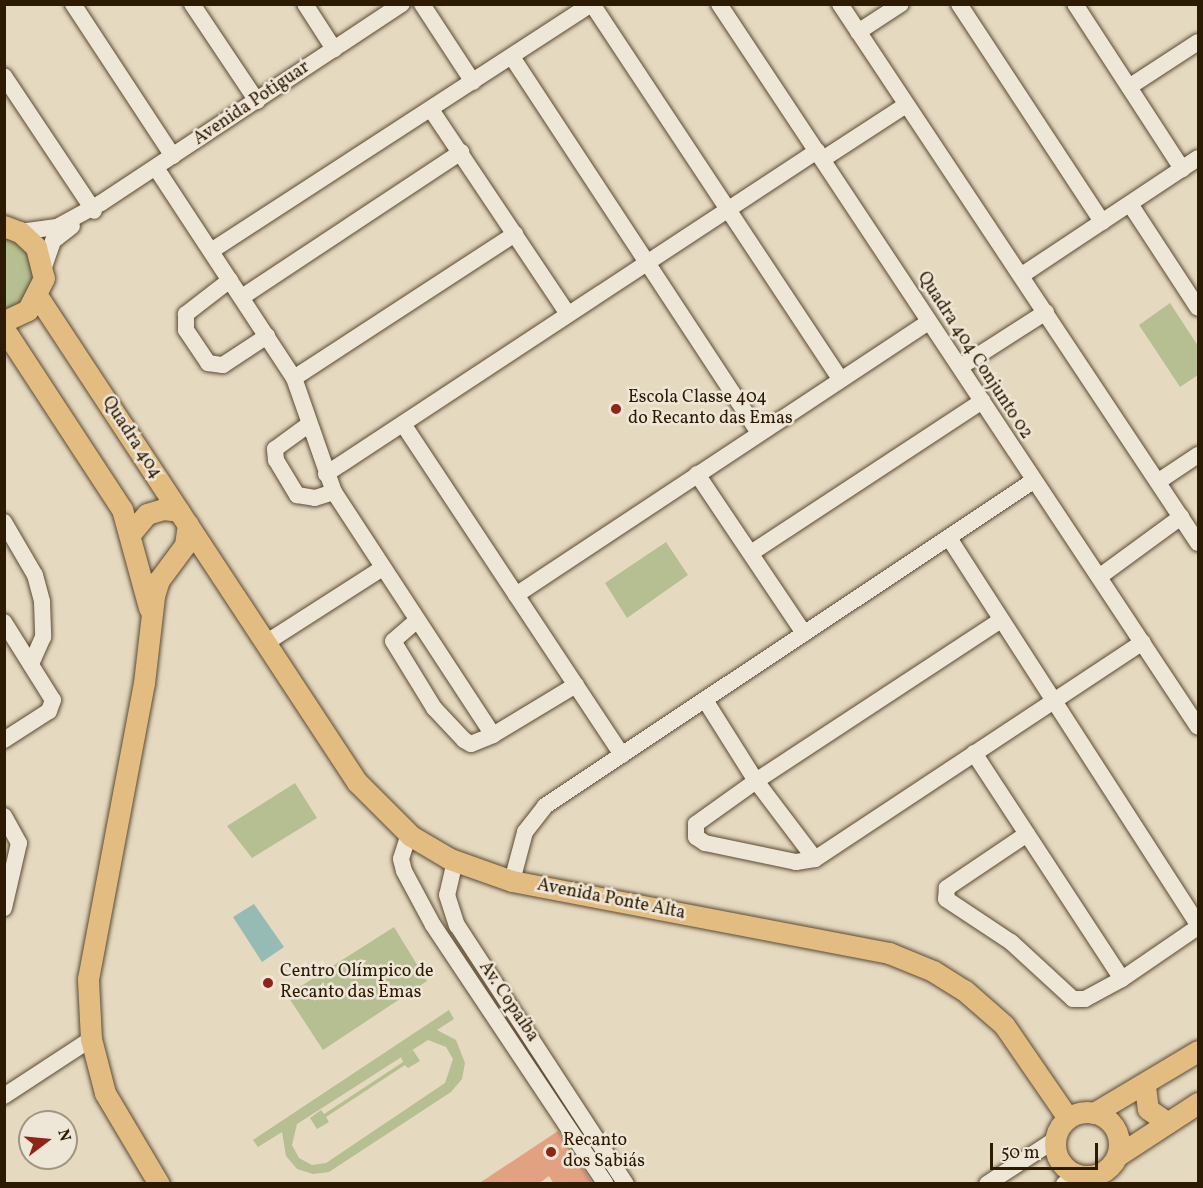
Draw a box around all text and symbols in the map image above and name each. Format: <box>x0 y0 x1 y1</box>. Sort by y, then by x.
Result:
street label: Avenida Potiguar <box>190 57 314 151</box>
street label: Quadra 404 Conjunto 02 <box>912 268 1036 444</box>
place label: Escola Classe 404 do Recanto das Emas <box>628 388 793 430</box>
street label: Quadra 404 <box>96 393 166 483</box>
marker: Escola Classe 404 do Recanto das Emas <box>609 402 623 416</box>
street label: Avenida Ponte Alta <box>535 875 687 925</box>
street label: Av. Copaíba <box>473 958 543 1046</box>
place label: Centro Olímpico de Recanto das Emas <box>280 962 434 1004</box>
marker: Centro Olímpico de Recanto das Emas <box>261 976 275 990</box>
north arrow <box>18 1110 78 1170</box>
text: N <box>51 1127 76 1144</box>
place label: Recanto dos Sabiás <box>563 1131 645 1174</box>
scale bar <box>993 1131 1101 1169</box>
text: 50 m <box>1001 1141 1040 1166</box>
marker: Recanto dos Sabiás <box>544 1145 558 1159</box>

